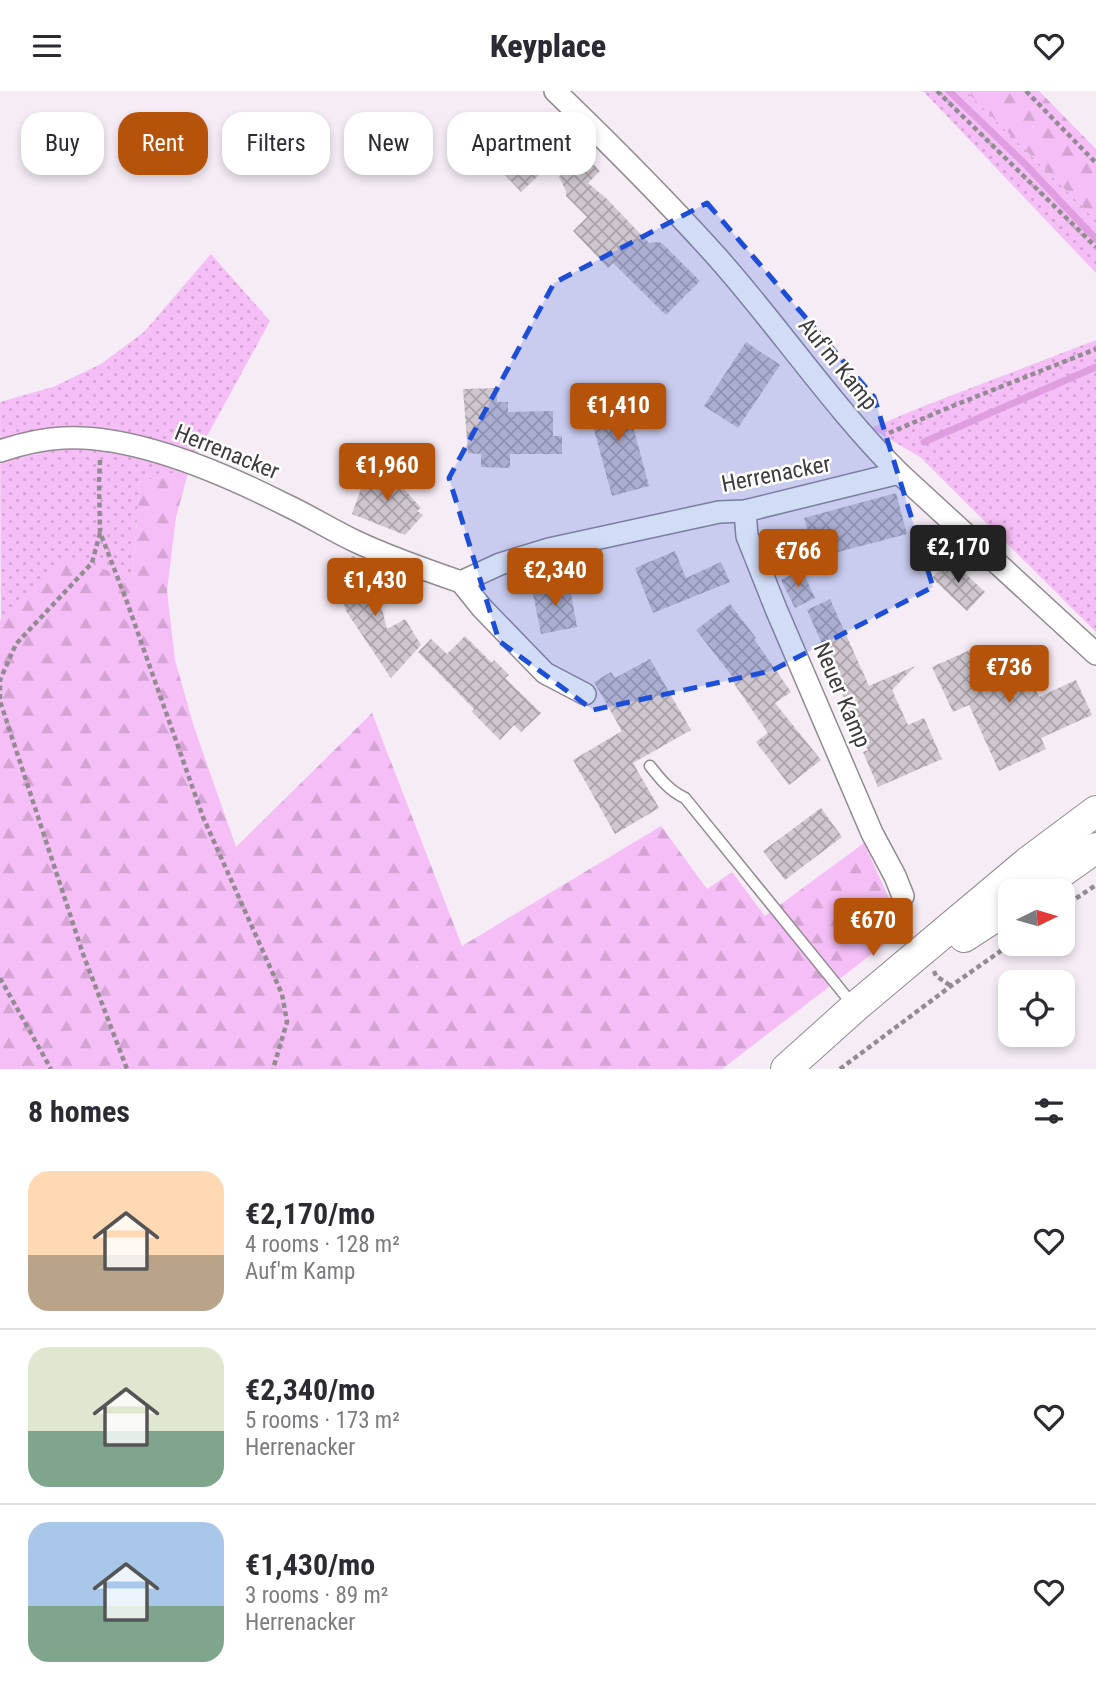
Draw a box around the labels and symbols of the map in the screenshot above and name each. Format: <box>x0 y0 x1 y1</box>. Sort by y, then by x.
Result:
street label: Auf'm Kamp <box>793 313 883 415</box>
pin: €1,410 <box>561 383 675 443</box>
street label: Herrenacker <box>171 419 283 485</box>
pin: €1,960 <box>330 443 444 503</box>
street label: Herrenacker <box>719 450 833 498</box>
pin: €2,170 <box>901 525 1015 585</box>
pin: €766 <box>757 529 839 589</box>
pin: €2,340 <box>498 549 612 608</box>
pin: €1,430 <box>318 559 432 618</box>
street label: Neuer Kamp <box>808 638 876 752</box>
pin: €736 <box>968 645 1050 705</box>
north arrow <box>998 879 1074 955</box>
pin: €670 <box>832 899 914 958</box>

